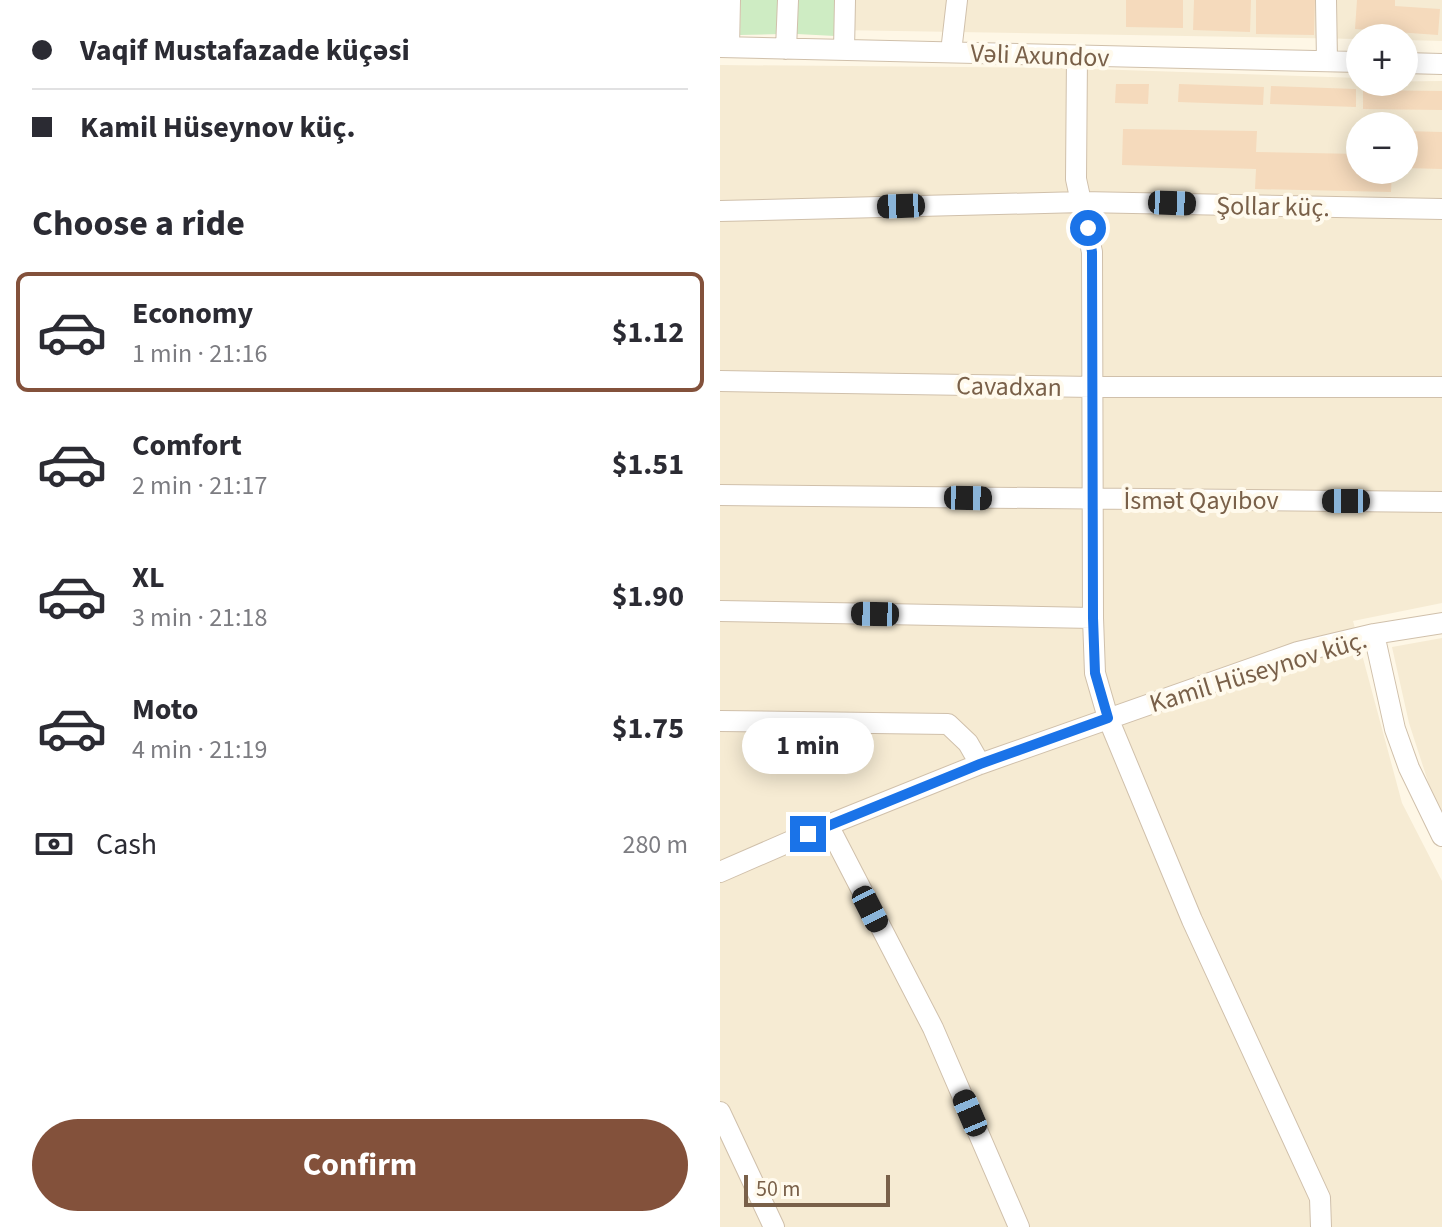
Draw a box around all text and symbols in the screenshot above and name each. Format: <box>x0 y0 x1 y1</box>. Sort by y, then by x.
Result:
map controls <box>1346 24 1418 184</box>
button: + <box>1346 24 1418 96</box>
text: Vaqif Mustafazade küçəsi <box>80 29 410 72</box>
street label: Vəli Axundov <box>970 35 1110 76</box>
text: Kamil Hüseynov küç. <box>80 106 356 149</box>
button: − <box>1346 112 1418 184</box>
street label: Şollar küç. <box>1216 187 1330 226</box>
car <box>1148 190 1196 216</box>
car <box>877 193 925 219</box>
text: Choose a ride <box>32 198 245 249</box>
route start <box>1070 210 1106 246</box>
text: Economy <box>132 292 253 335</box>
icon: car <box>36 296 108 368</box>
text: $1.12 <box>612 311 684 354</box>
text: 1 min · 21:16 <box>132 335 267 372</box>
street label: Cavadxan <box>956 367 1062 406</box>
text: Comfort <box>132 424 242 467</box>
icon: car <box>36 428 108 500</box>
text: $1.51 <box>612 443 684 486</box>
text: 2 min · 21:17 <box>132 467 267 504</box>
street label: İsmət Qayıbov <box>1123 482 1279 519</box>
car <box>944 486 992 510</box>
car <box>1322 489 1370 513</box>
text: XL <box>132 556 165 599</box>
icon: car <box>36 560 108 632</box>
text: $1.90 <box>612 575 684 618</box>
text: 3 min · 21:18 <box>132 599 267 636</box>
car <box>851 602 899 626</box>
street label: Kamil Hüseynov küç. <box>1145 621 1371 722</box>
text: Moto <box>132 688 198 731</box>
icon: car <box>36 692 108 764</box>
text: $1.75 <box>612 707 684 750</box>
callout: 1 min <box>742 718 874 774</box>
text: 1 min <box>776 727 840 764</box>
text: 4 min · 21:19 <box>132 731 267 768</box>
route end <box>790 816 826 852</box>
icon: cash <box>32 822 76 866</box>
text: Cash <box>96 823 157 866</box>
text: 280 m <box>622 826 688 863</box>
car <box>848 882 892 936</box>
car <box>950 1086 990 1140</box>
button: Confirm <box>32 1119 688 1211</box>
scale bar <box>744 1171 890 1207</box>
text: 50 m <box>756 1173 801 1205</box>

